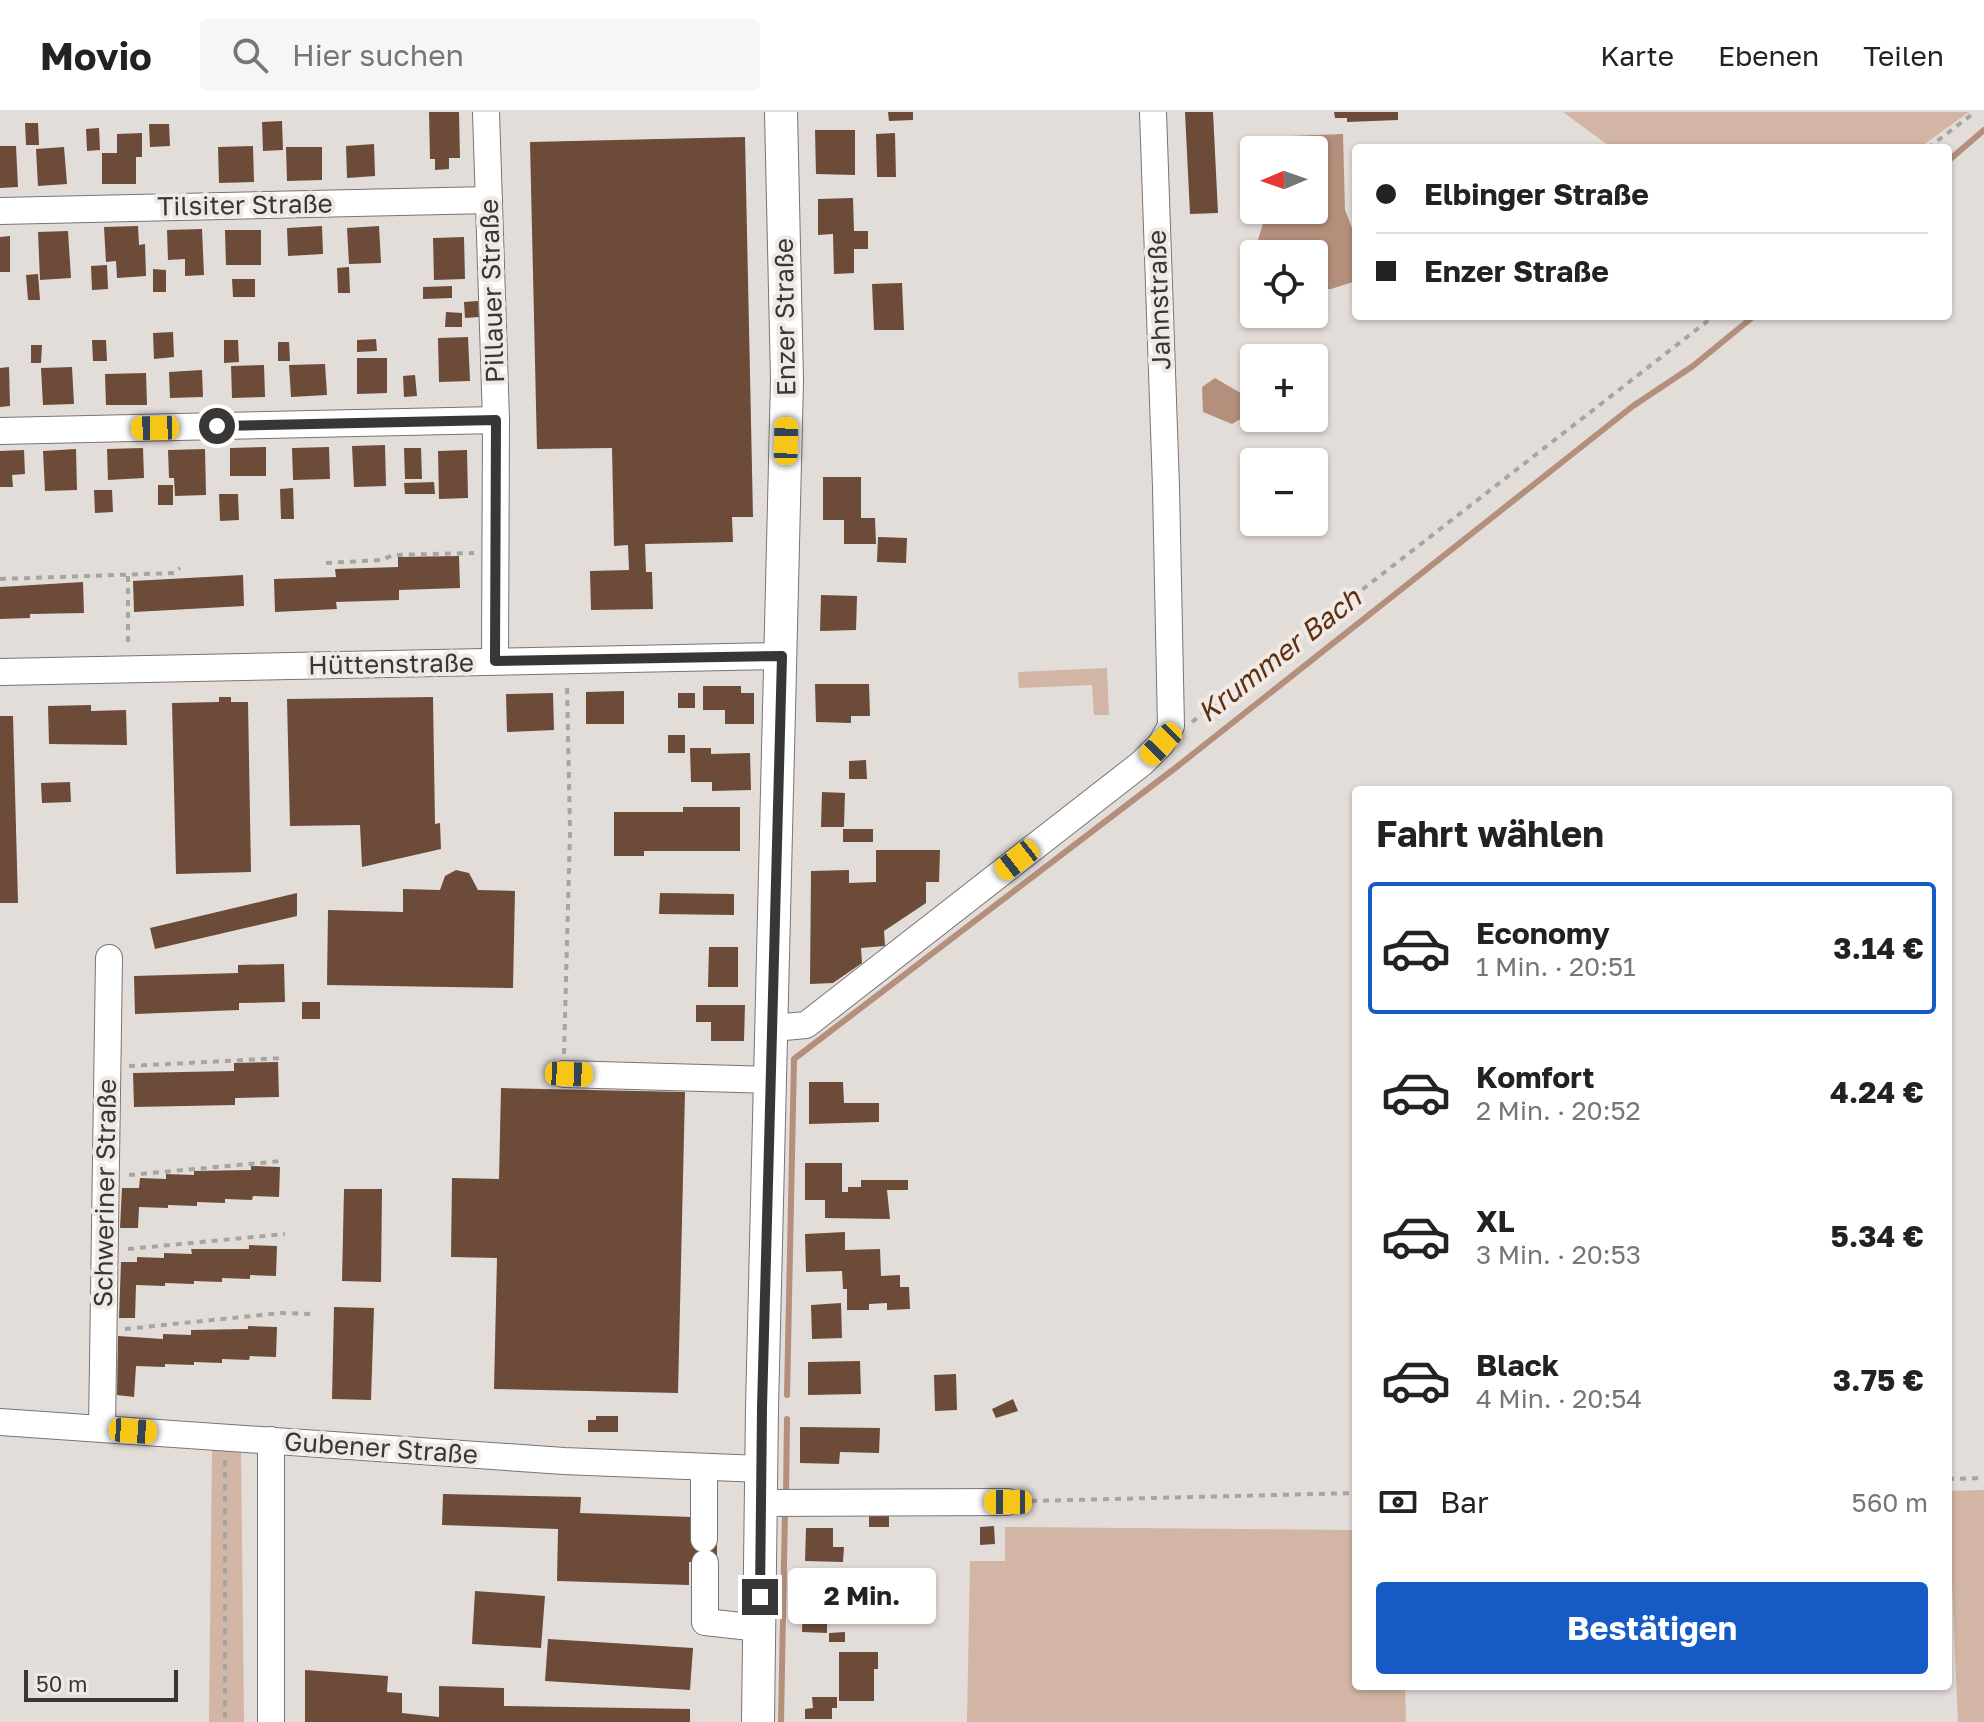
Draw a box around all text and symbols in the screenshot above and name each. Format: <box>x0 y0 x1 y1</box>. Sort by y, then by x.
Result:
search box <box>200 19 760 91</box>
text: Movio <box>40 33 152 78</box>
icon: search <box>228 33 272 77</box>
text: Hier suchen <box>292 37 464 73</box>
text: Karte <box>1600 39 1674 72</box>
text: Ebenen <box>1718 39 1819 72</box>
text: Teilen <box>1863 39 1944 72</box>
north arrow <box>1240 136 1328 224</box>
map controls <box>1240 136 1328 536</box>
text: Elbinger Straße <box>1424 176 1649 212</box>
street label: Tilsiter Straße <box>157 187 333 222</box>
street label: Pillauer Straße <box>473 199 510 384</box>
street label: Jahnstraße <box>1141 230 1176 371</box>
street label: Enzer Straße <box>768 238 801 396</box>
button: locate <box>1240 240 1328 328</box>
text: Enzer Straße <box>1424 253 1609 289</box>
button: + <box>1240 344 1328 432</box>
route start <box>199 408 235 444</box>
car <box>131 416 179 440</box>
car <box>774 417 798 465</box>
button: − <box>1240 448 1328 536</box>
water label: Krummer Bach <box>1191 580 1368 729</box>
street label: Hüttenstraße <box>308 647 474 680</box>
car <box>1136 718 1186 770</box>
text: Fahrt wählen <box>1376 812 1604 855</box>
car <box>991 836 1043 884</box>
icon: car <box>1380 912 1452 984</box>
text: Economy <box>1476 915 1610 951</box>
text: 3.14 € <box>1833 930 1924 966</box>
text: 1 Min. · 20:51 <box>1476 951 1636 982</box>
icon: car <box>1380 1056 1452 1128</box>
text: Komfort <box>1476 1059 1595 1095</box>
car <box>545 1061 593 1087</box>
text: 4.24 € <box>1830 1074 1924 1110</box>
street label: Schweriner Straße <box>87 1078 122 1307</box>
text: 2 Min. · 20:52 <box>1476 1095 1641 1126</box>
icon: car <box>1380 1200 1452 1272</box>
text: XL <box>1476 1203 1515 1239</box>
text: 5.34 € <box>1830 1218 1924 1254</box>
text: 3 Min. · 20:53 <box>1476 1239 1641 1270</box>
icon: car <box>1380 1344 1452 1416</box>
text: Black <box>1476 1347 1559 1383</box>
text: 3.75 € <box>1833 1362 1924 1398</box>
text: 4 Min. · 20:54 <box>1476 1383 1642 1414</box>
car <box>108 1417 158 1445</box>
street label: Gubener Straße <box>283 1425 479 1470</box>
icon: cash <box>1376 1480 1420 1524</box>
text: Bar <box>1440 1484 1489 1520</box>
text: 560 m <box>1852 1487 1928 1518</box>
car <box>984 1490 1032 1514</box>
callout: 2 Min. <box>788 1569 936 1625</box>
route end <box>742 1579 778 1615</box>
text: 2 Min. <box>824 1580 900 1611</box>
button: Bestätigen <box>1376 1582 1928 1674</box>
scale bar <box>24 1666 178 1702</box>
text: 50 m <box>36 1670 87 1697</box>

